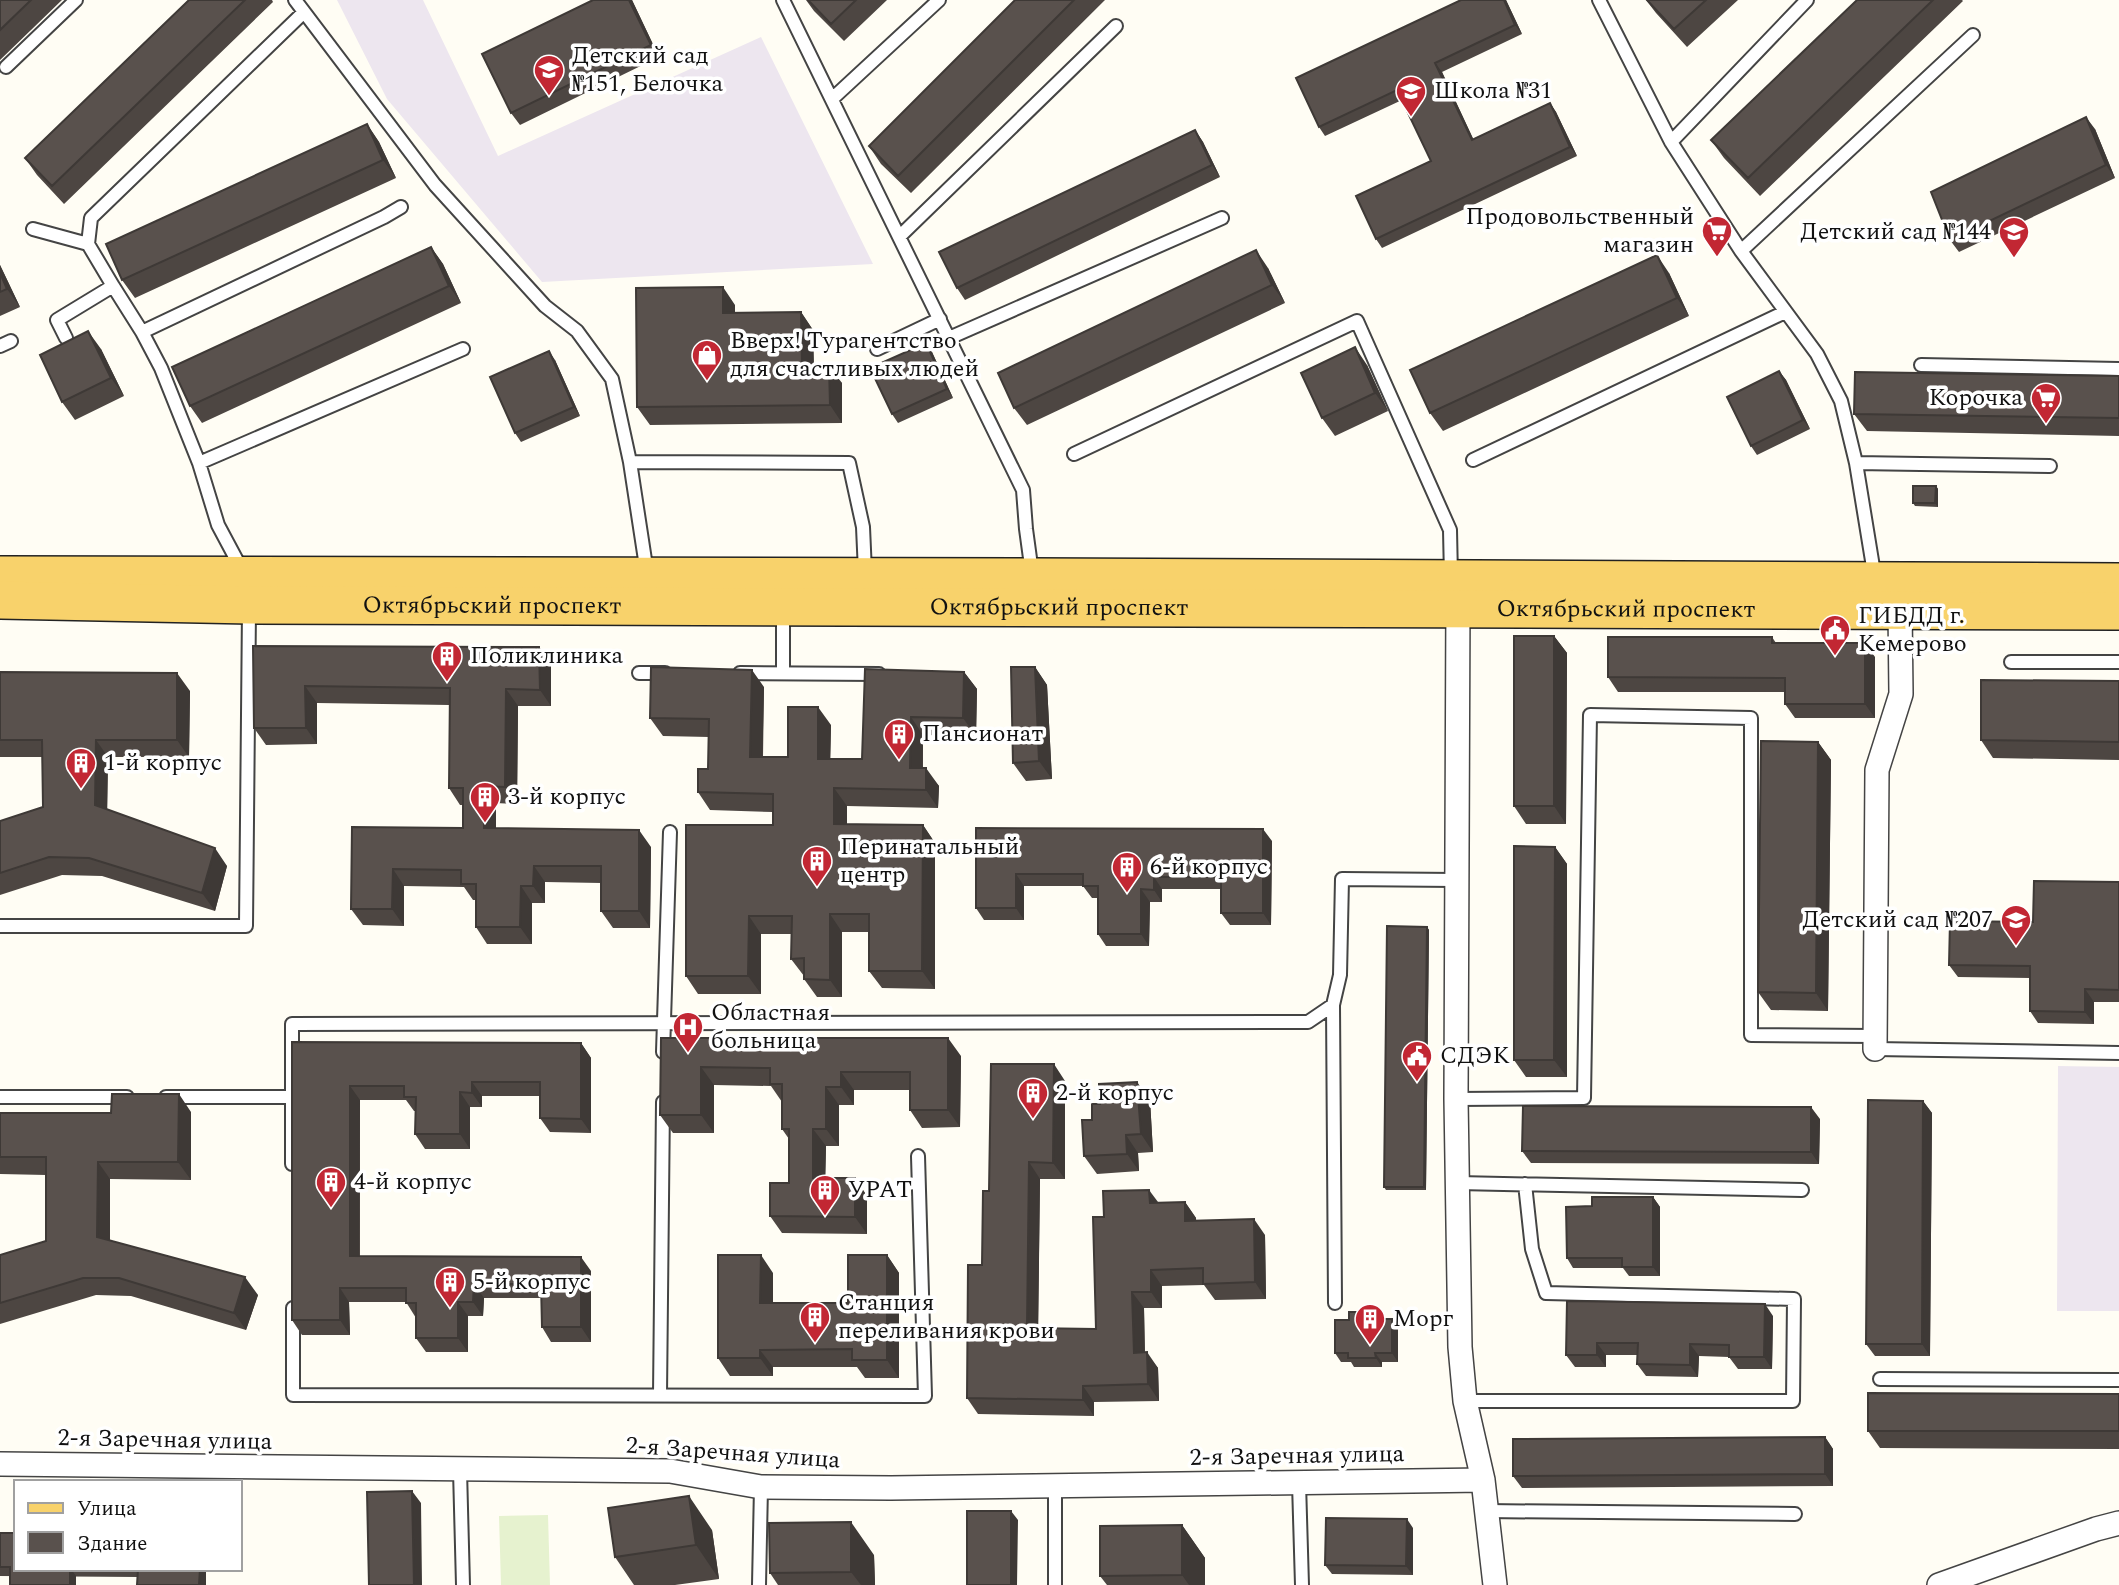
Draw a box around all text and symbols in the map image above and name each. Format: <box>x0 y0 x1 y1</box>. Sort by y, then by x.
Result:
place label: Детский сад №151, Белочка <box>572 38 724 102</box>
school or university icon: Детский сад №151, Белочка <box>532 53 566 97</box>
place label: Школа №31 <box>1434 73 1552 109</box>
school or university icon: Школа №31 <box>1394 74 1428 118</box>
place label: Продовольственный магазин <box>1465 199 1694 263</box>
supermarket icon: Продовольственный магазин <box>1700 214 1734 258</box>
place label: Детский сад №144 <box>1800 214 1991 250</box>
school or university icon: Детский сад №144 <box>1997 215 2031 259</box>
place label: Вверх! Турагентство для счастливых людей <box>730 323 979 387</box>
shop icon: Вверх! Турагентство для счастливых людей <box>690 338 724 382</box>
place label: Корочка <box>1929 380 2023 416</box>
supermarket icon: Корочка <box>2029 381 2063 425</box>
street label: Октябрьский проспект <box>362 587 622 624</box>
street label: Октябрьский проспект <box>929 589 1189 626</box>
street label: Октябрьский проспект <box>1496 591 1756 628</box>
place label: ГИБДД г. Кемерово <box>1858 598 1967 662</box>
public building icon: ГИБДД г. Кемерово <box>1818 613 1852 657</box>
place label: Поликлиника <box>470 638 623 674</box>
building icon: Поликлиника <box>430 639 464 683</box>
place label: Пансионат <box>922 716 1043 752</box>
building icon: Пансионат <box>882 717 916 761</box>
place label: 1-й корпус <box>104 745 222 781</box>
building icon: 1-й корпус <box>64 746 98 790</box>
place label: 3-й корпус <box>508 779 626 815</box>
building icon: 3-й корпус <box>468 780 502 824</box>
place label: Перинатальный центр <box>840 829 1019 893</box>
building icon: Перинатальный центр <box>800 844 834 888</box>
place label: 6-й корпус <box>1150 849 1268 885</box>
building icon: 6-й корпус <box>1110 850 1144 894</box>
place label: Детский сад №207 <box>1802 902 1993 938</box>
school or university icon: Детский сад №207 <box>1999 903 2033 947</box>
place label: Областная больница <box>711 995 830 1059</box>
hospital icon: Областная больница <box>671 1010 705 1054</box>
place label: СДЭК <box>1440 1038 1510 1074</box>
public building icon: СДЭК <box>1400 1039 1434 1083</box>
place label: 2-й корпус <box>1056 1075 1174 1111</box>
building icon: 2-й корпус <box>1016 1076 1050 1120</box>
place label: 4-й корпус <box>354 1164 472 1200</box>
building icon: 4-й корпус <box>314 1165 348 1209</box>
place label: УРАТ <box>848 1172 912 1208</box>
building icon: УРАТ <box>808 1173 842 1217</box>
place label: 5-й корпус <box>473 1264 591 1300</box>
building icon: 5-й корпус <box>433 1265 467 1309</box>
place label: Станция переливания крови <box>838 1285 1055 1349</box>
building icon: Станция переливания крови <box>798 1300 832 1344</box>
place label: Морг <box>1393 1301 1454 1337</box>
building icon: Морг <box>1353 1302 1387 1346</box>
street label: 2-я Заречная улица <box>57 1420 273 1460</box>
street label: 2-я Заречная улица <box>625 1428 842 1478</box>
street label: 2-я Заречная улица <box>1189 1436 1405 1476</box>
legend <box>14 1480 242 1571</box>
text: Улица <box>77 1493 137 1525</box>
text: Здание <box>77 1528 147 1560</box>

